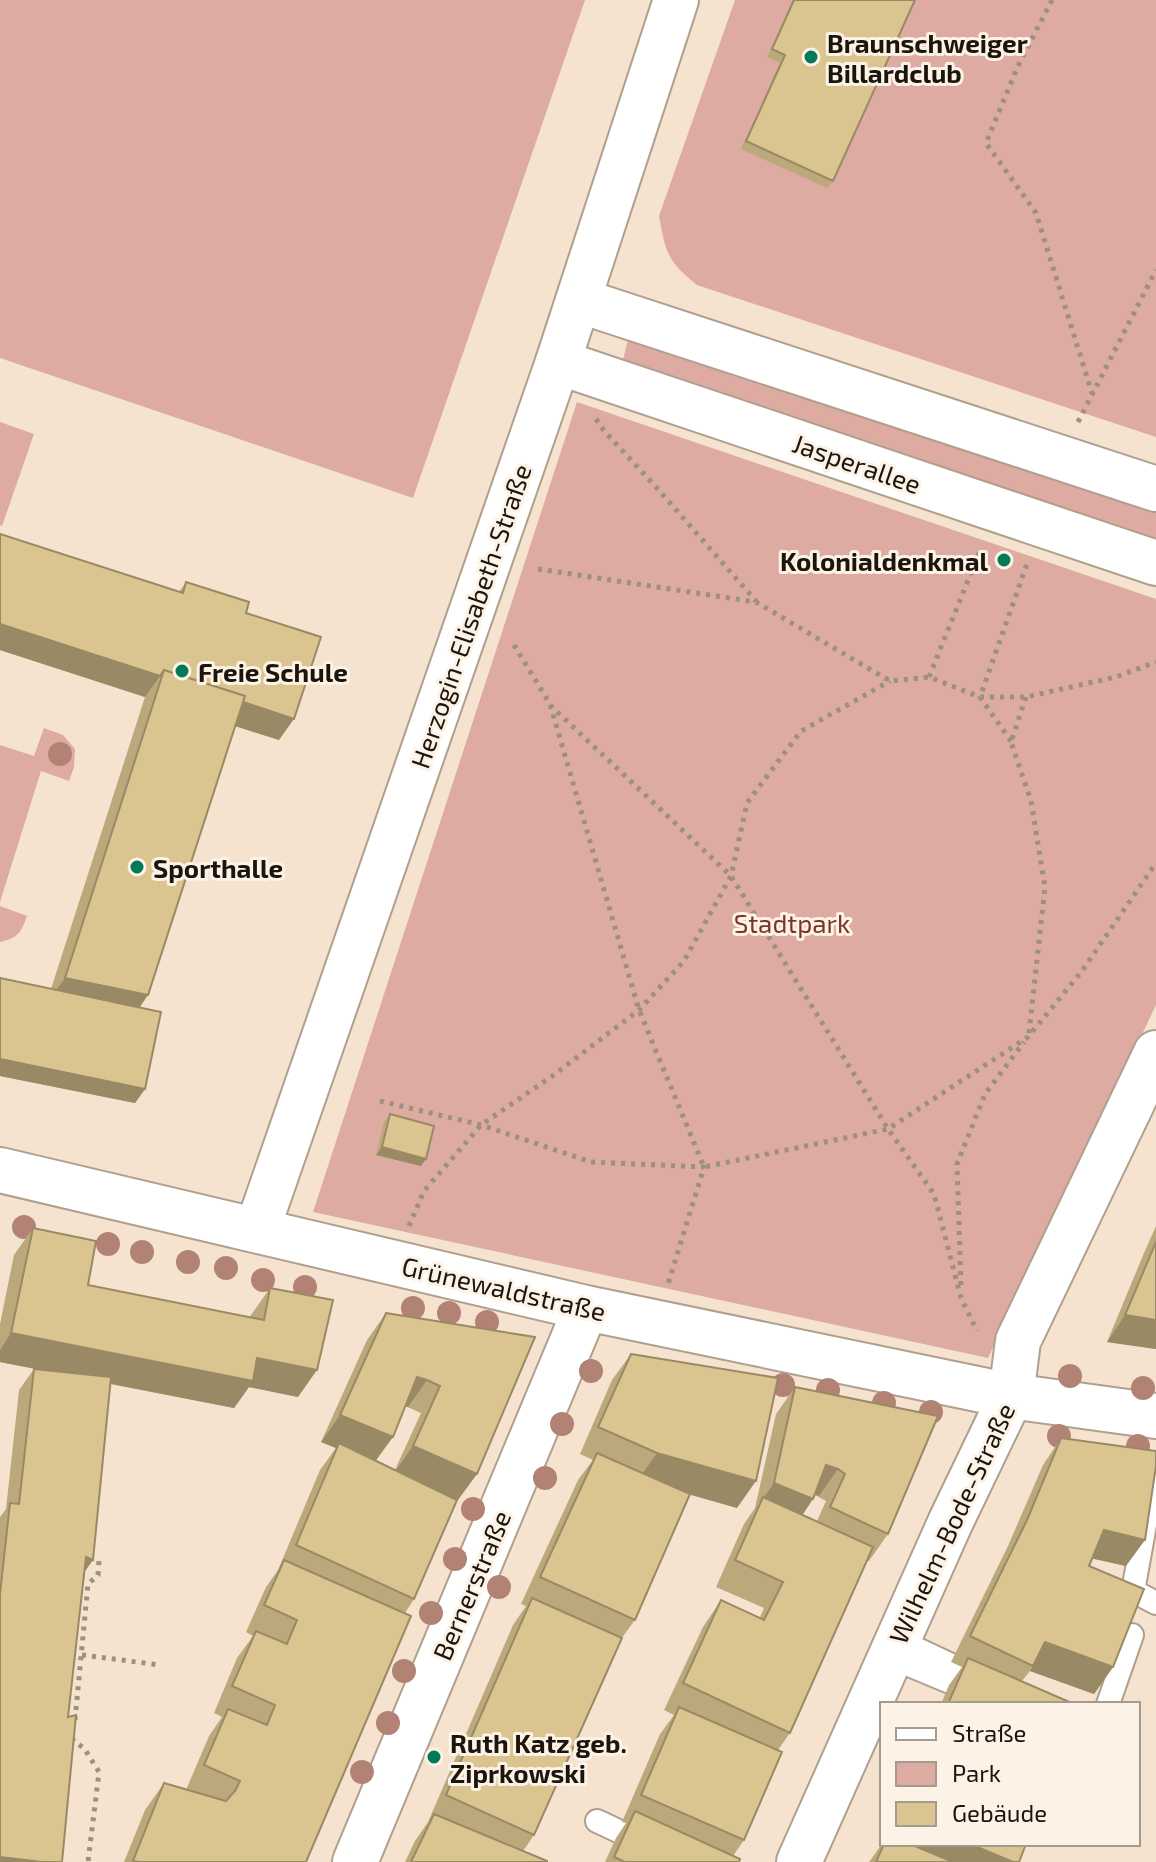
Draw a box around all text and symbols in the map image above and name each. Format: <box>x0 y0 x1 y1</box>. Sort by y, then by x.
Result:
place label: Braunschweiger Billardclub <box>827 27 1028 88</box>
marker: Braunschweiger Billardclub <box>802 48 820 66</box>
street label: Jasperallee <box>789 427 925 499</box>
street label: Herzogin-Elisabeth-Straße <box>403 460 537 772</box>
place label: Kolonialdenkmal <box>780 545 988 576</box>
marker: Kolonialdenkmal <box>995 551 1013 569</box>
place label: Freie Schule <box>198 656 348 687</box>
marker: Freie Schule <box>173 662 191 680</box>
place label: Sporthalle <box>153 852 283 883</box>
marker: Sporthalle <box>128 858 146 876</box>
park label: Stadtpark <box>734 907 850 938</box>
street label: Grünewaldstraße <box>399 1249 609 1327</box>
street label: Wilhelm-Bode-Straße <box>882 1398 1020 1648</box>
street label: Bernerstraße <box>426 1506 516 1664</box>
legend <box>880 1702 1140 1846</box>
text: Straße <box>952 1718 1026 1747</box>
place label: Ruth Katz geb. Ziprkowski <box>450 1727 627 1788</box>
marker: Ruth Katz geb. Ziprkowski <box>425 1748 443 1766</box>
text: Park <box>952 1758 1001 1787</box>
text: Gebäude <box>952 1798 1047 1827</box>

